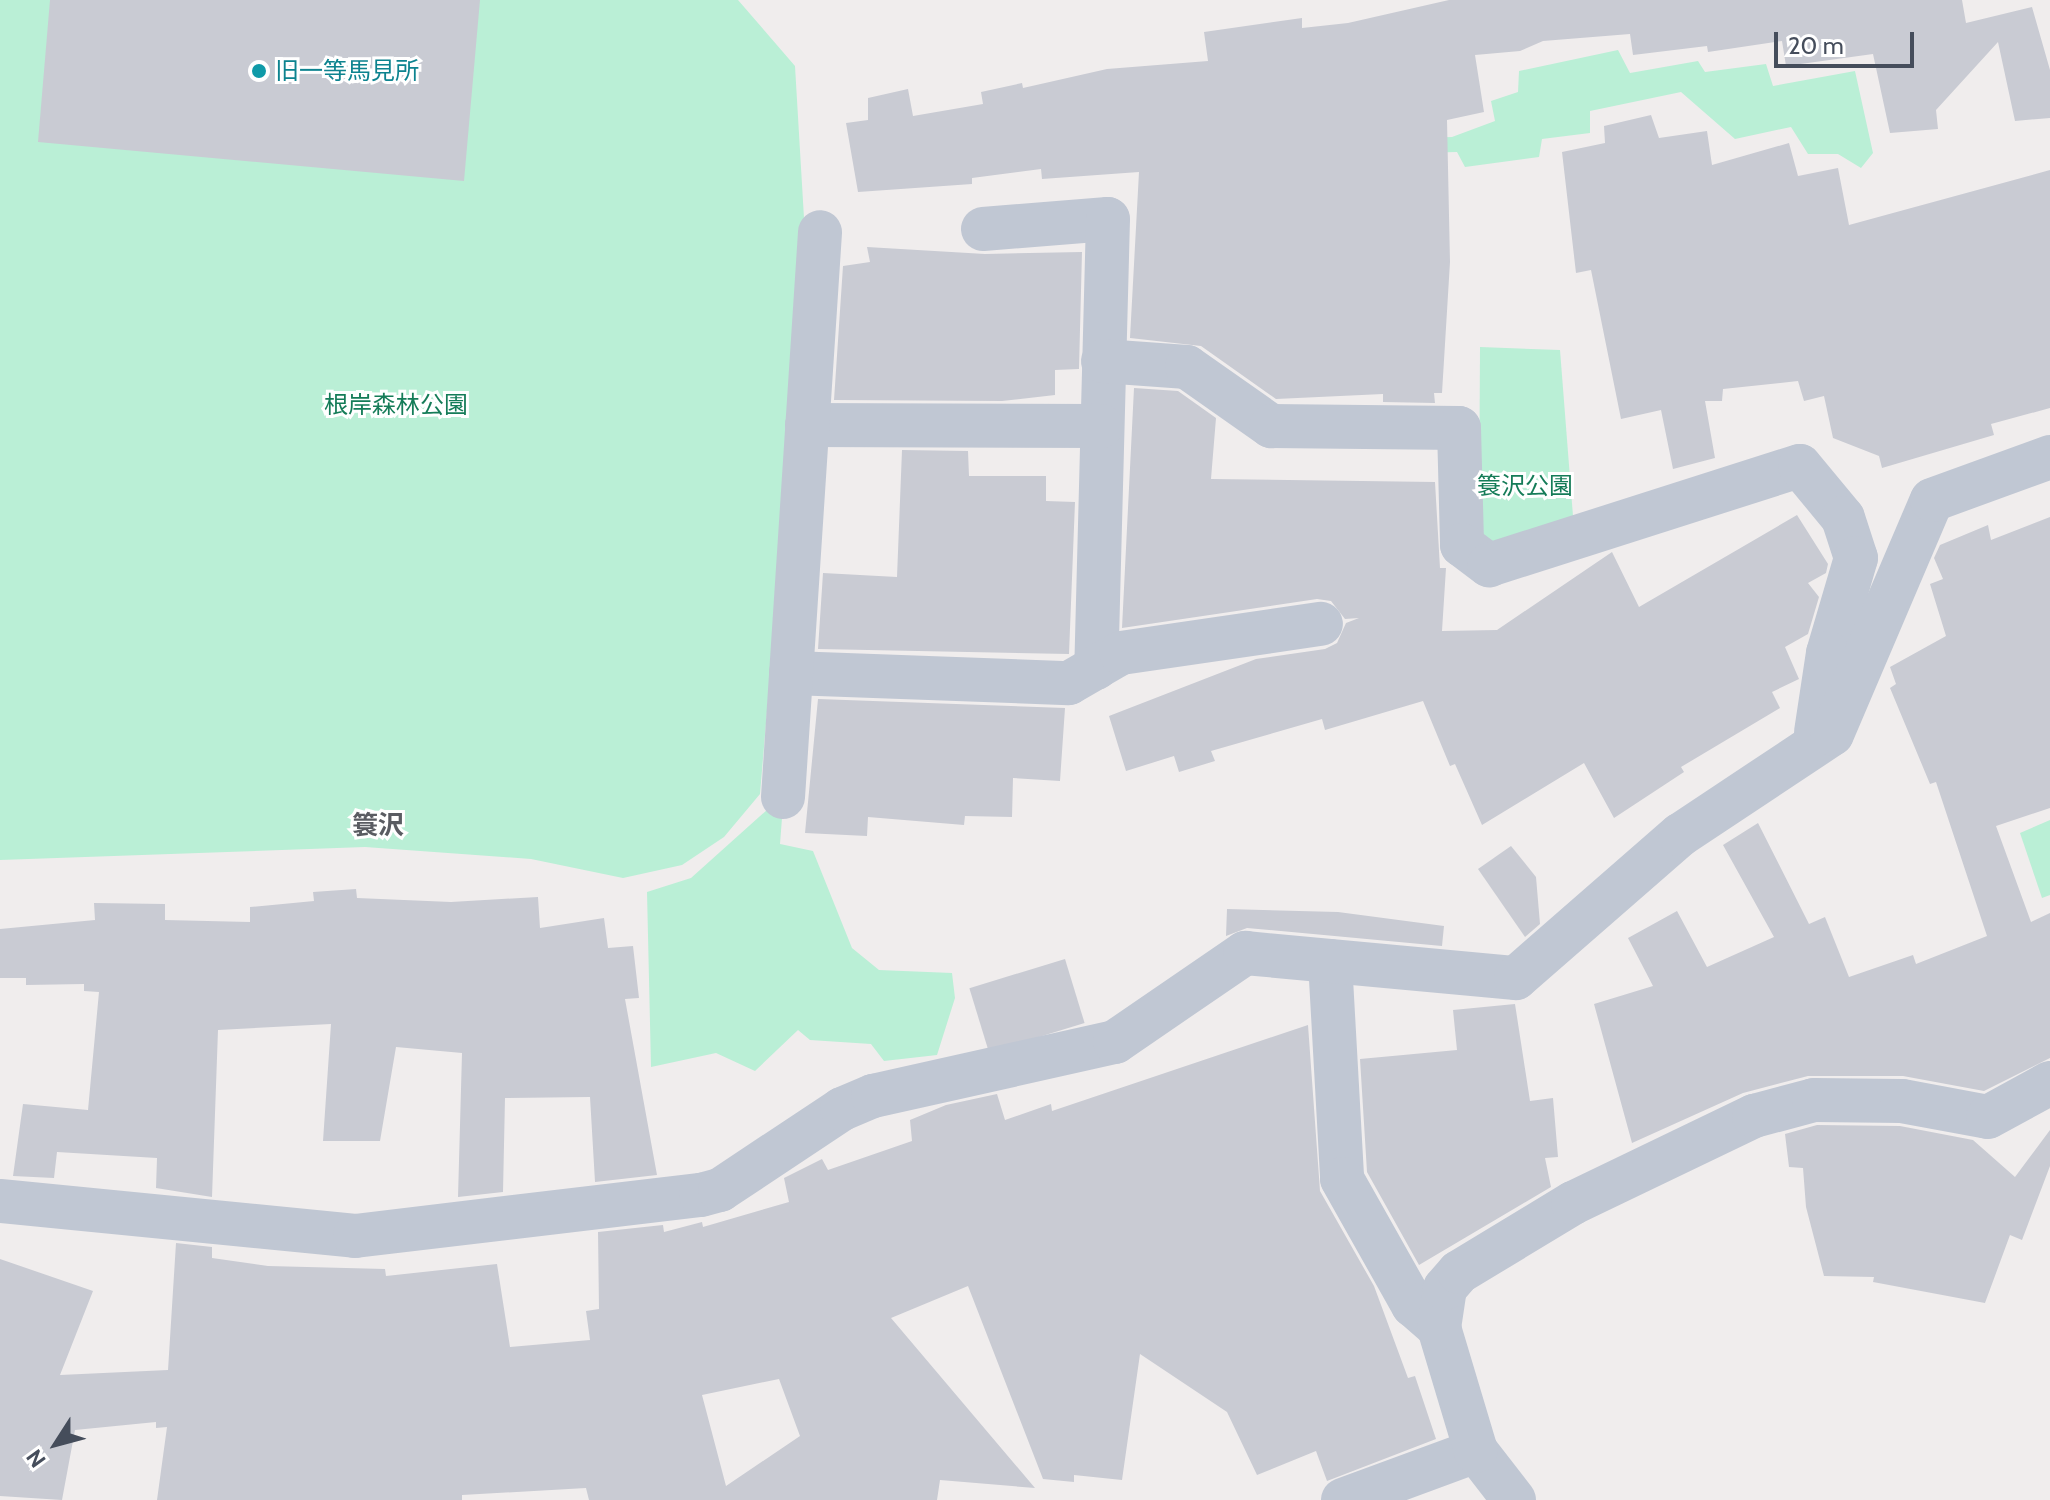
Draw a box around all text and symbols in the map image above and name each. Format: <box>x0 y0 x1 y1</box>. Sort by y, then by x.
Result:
scale bar <box>1778 16 1918 66</box>
text: 20 m <box>1788 31 1844 60</box>
place label: 旧一等馬見所 <box>275 57 419 85</box>
marker: 旧一等馬見所 <box>250 62 268 80</box>
park label: 根岸森林公園 <box>324 391 468 419</box>
park label: 簑沢公園 <box>1477 472 1573 500</box>
district label: 簑沢 <box>352 810 404 842</box>
north arrow <box>16 1404 96 1484</box>
text: N <box>21 1444 52 1473</box>

